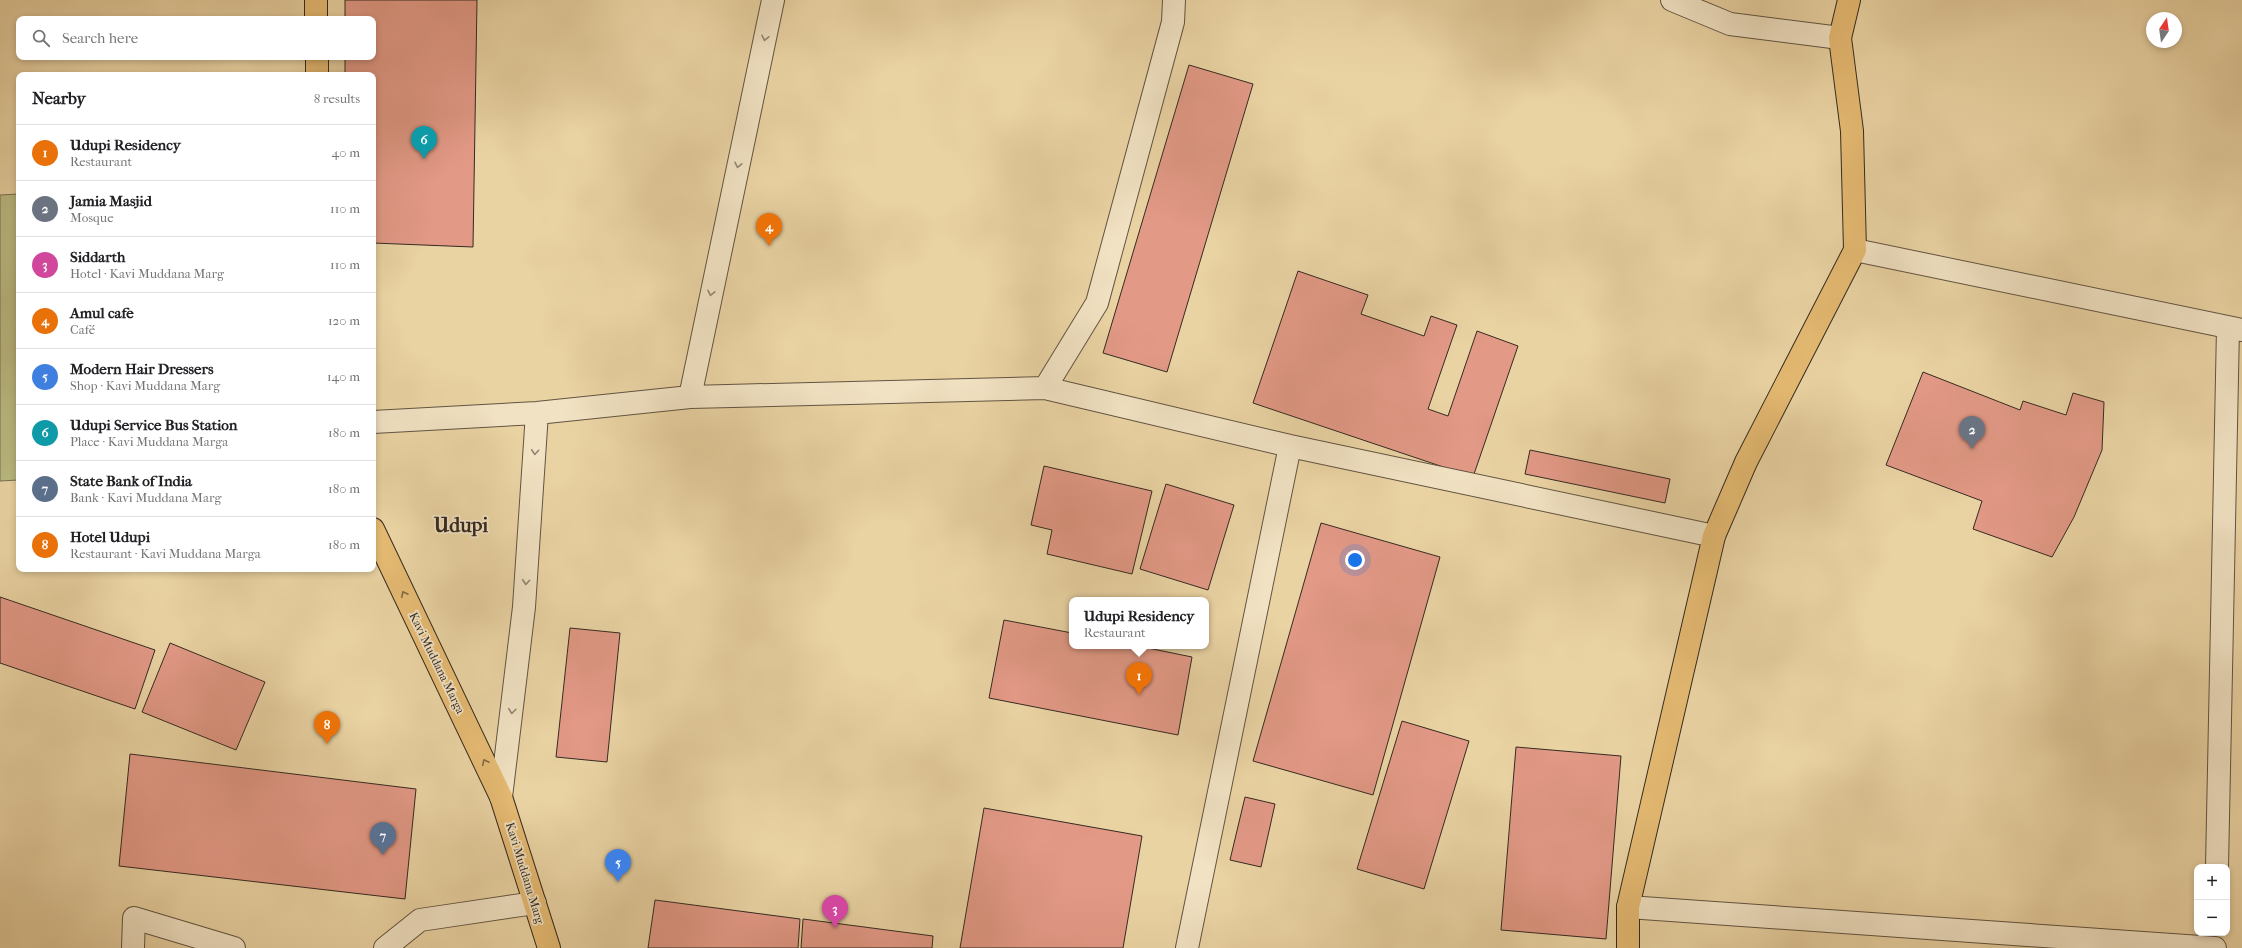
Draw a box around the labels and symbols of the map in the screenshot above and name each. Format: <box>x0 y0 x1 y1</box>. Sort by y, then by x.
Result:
north arrow <box>2146 12 2182 48</box>
one-way arrow <box>761 35 769 41</box>
pin: 6 <box>411 126 437 159</box>
one-way arrow <box>734 162 743 169</box>
pin: 4 <box>756 213 782 246</box>
one-way arrow <box>708 290 716 296</box>
pin: 2 <box>1959 416 1985 449</box>
one-way arrow <box>530 449 539 455</box>
district label: Udupi <box>433 514 489 537</box>
your location <box>1345 550 1365 570</box>
one-way arrow <box>521 579 530 585</box>
one-way arrow <box>401 591 409 599</box>
street label: Kavi Muddana Marga <box>406 610 468 716</box>
pin: 1 <box>1126 662 1152 695</box>
one-way arrow <box>507 708 516 714</box>
pin: 8 <box>314 711 340 744</box>
one-way arrow <box>482 759 490 766</box>
street label: Kavi Muddana Marg <box>503 820 547 926</box>
pin: 7 <box>370 822 396 855</box>
pin: 5 <box>605 849 631 882</box>
pin: 3 <box>822 895 848 928</box>

